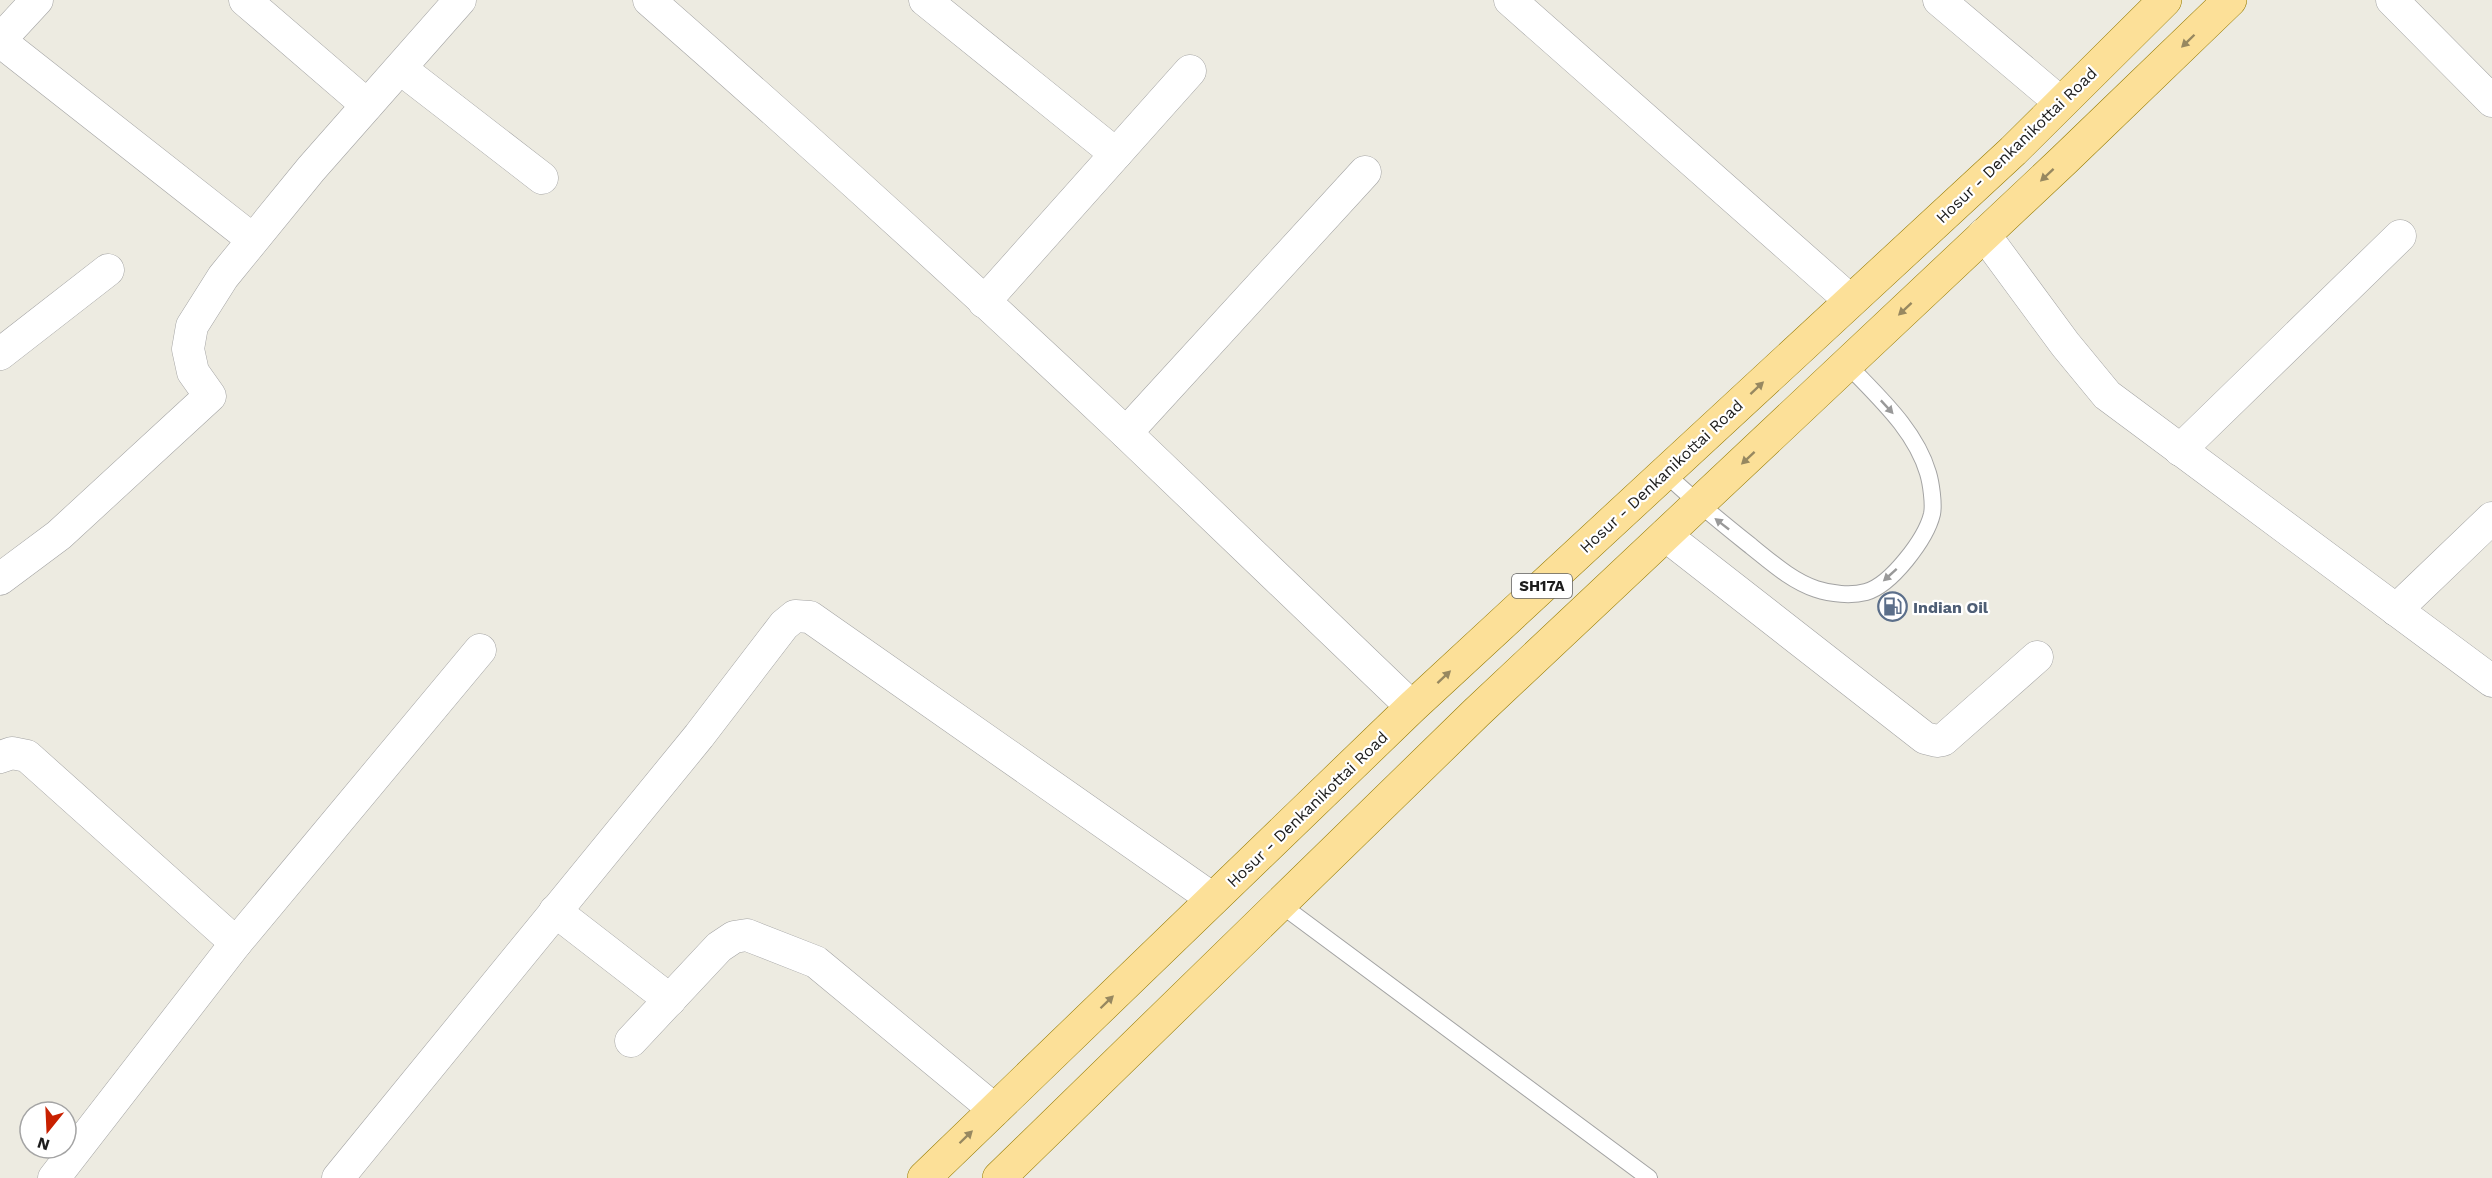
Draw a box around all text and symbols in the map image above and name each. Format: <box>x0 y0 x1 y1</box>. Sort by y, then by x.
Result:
one-way arrow <box>2181 33 2195 47</box>
street label: Hosur - Denkanikottai Road <box>1932 63 2101 227</box>
one-way arrow <box>2040 168 2054 182</box>
one-way arrow <box>1897 302 1912 316</box>
one-way arrow <box>1749 381 1764 395</box>
street label: Hosur - Denkanikottai Road <box>1576 396 1747 557</box>
one-way arrow <box>1879 400 1893 414</box>
one-way arrow <box>1741 450 1755 464</box>
one-way arrow <box>1714 517 1730 530</box>
one-way arrow <box>1883 568 1898 581</box>
road number: SH17A <box>1512 574 1572 598</box>
fuel station icon: Indian Oil <box>1876 591 1908 623</box>
place label: Indian Oil <box>1913 598 1989 617</box>
one-way arrow <box>1437 671 1451 685</box>
street label: Hosur - Denkanikottai Road <box>1223 727 1392 891</box>
one-way arrow <box>1099 995 1114 1009</box>
north arrow <box>18 1100 78 1160</box>
one-way arrow <box>959 1131 973 1145</box>
text: N <box>35 1133 52 1155</box>

